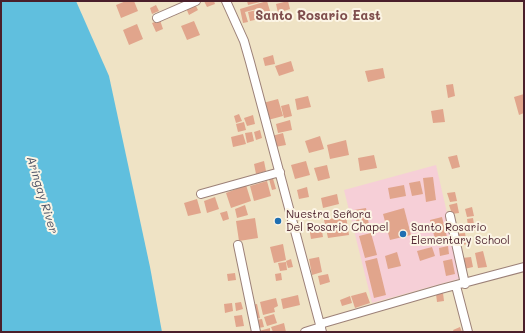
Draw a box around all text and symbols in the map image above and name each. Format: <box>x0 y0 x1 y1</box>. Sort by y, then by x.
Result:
district label: Santo Rosario East <box>255 8 381 24</box>
water label: Aringay River <box>23 154 61 236</box>
place label: Nuestra Señora Del Rosario Chapel <box>286 208 389 234</box>
marker: Nuestra Señora Del Rosario Chapel <box>273 216 283 226</box>
place label: Santo Rosario Elementary School <box>411 221 510 247</box>
marker: Santo Rosario Elementary School <box>398 229 408 239</box>

